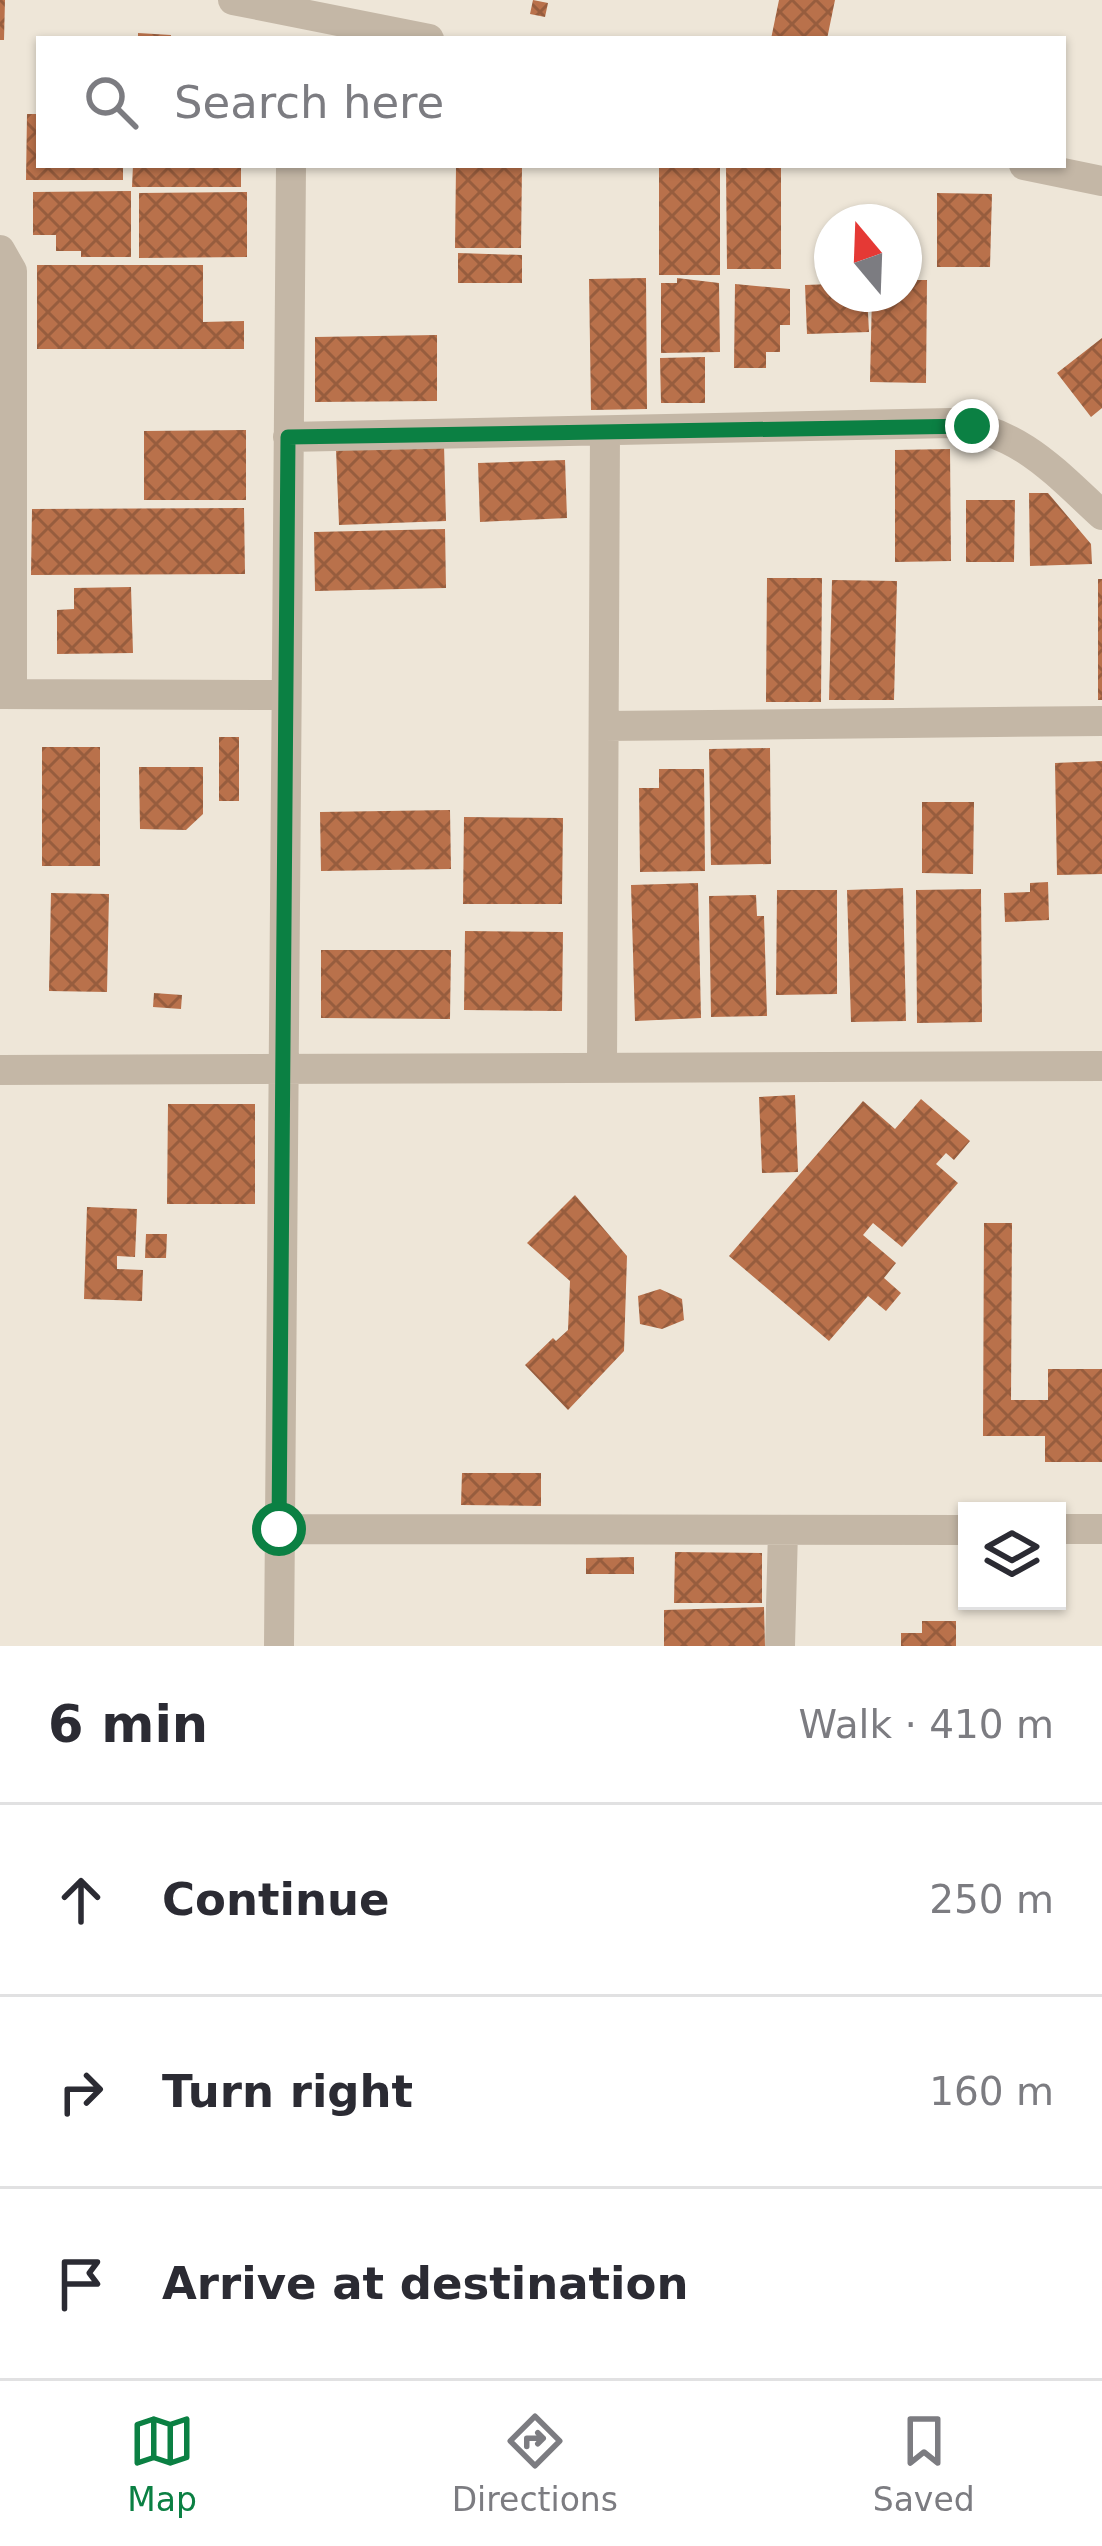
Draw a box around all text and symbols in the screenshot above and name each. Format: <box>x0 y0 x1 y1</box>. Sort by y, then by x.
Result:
search box <box>36 36 1066 168</box>
icon: search <box>78 69 144 135</box>
text: Search here <box>174 76 444 129</box>
north arrow <box>814 204 922 312</box>
route end <box>945 399 999 453</box>
route start <box>252 1502 306 1556</box>
map controls <box>958 1502 1066 1610</box>
button: layers <box>958 1502 1066 1610</box>
text: 6 min <box>48 1695 208 1754</box>
text: Walk · 410 m <box>799 1702 1054 1747</box>
icon: ahead <box>48 1867 114 1933</box>
text: Continue <box>162 1873 390 1926</box>
text: 250 m <box>929 1877 1054 1922</box>
icon: right <box>48 2059 114 2125</box>
text: Turn right <box>162 2065 413 2118</box>
text: 160 m <box>929 2069 1054 2114</box>
icon: arrive <box>48 2251 114 2317</box>
text: Arrive at destination <box>162 2257 688 2310</box>
tab: Map <box>127 2408 197 2519</box>
tab: Directions <box>452 2408 618 2519</box>
tab: Saved <box>873 2408 975 2519</box>

